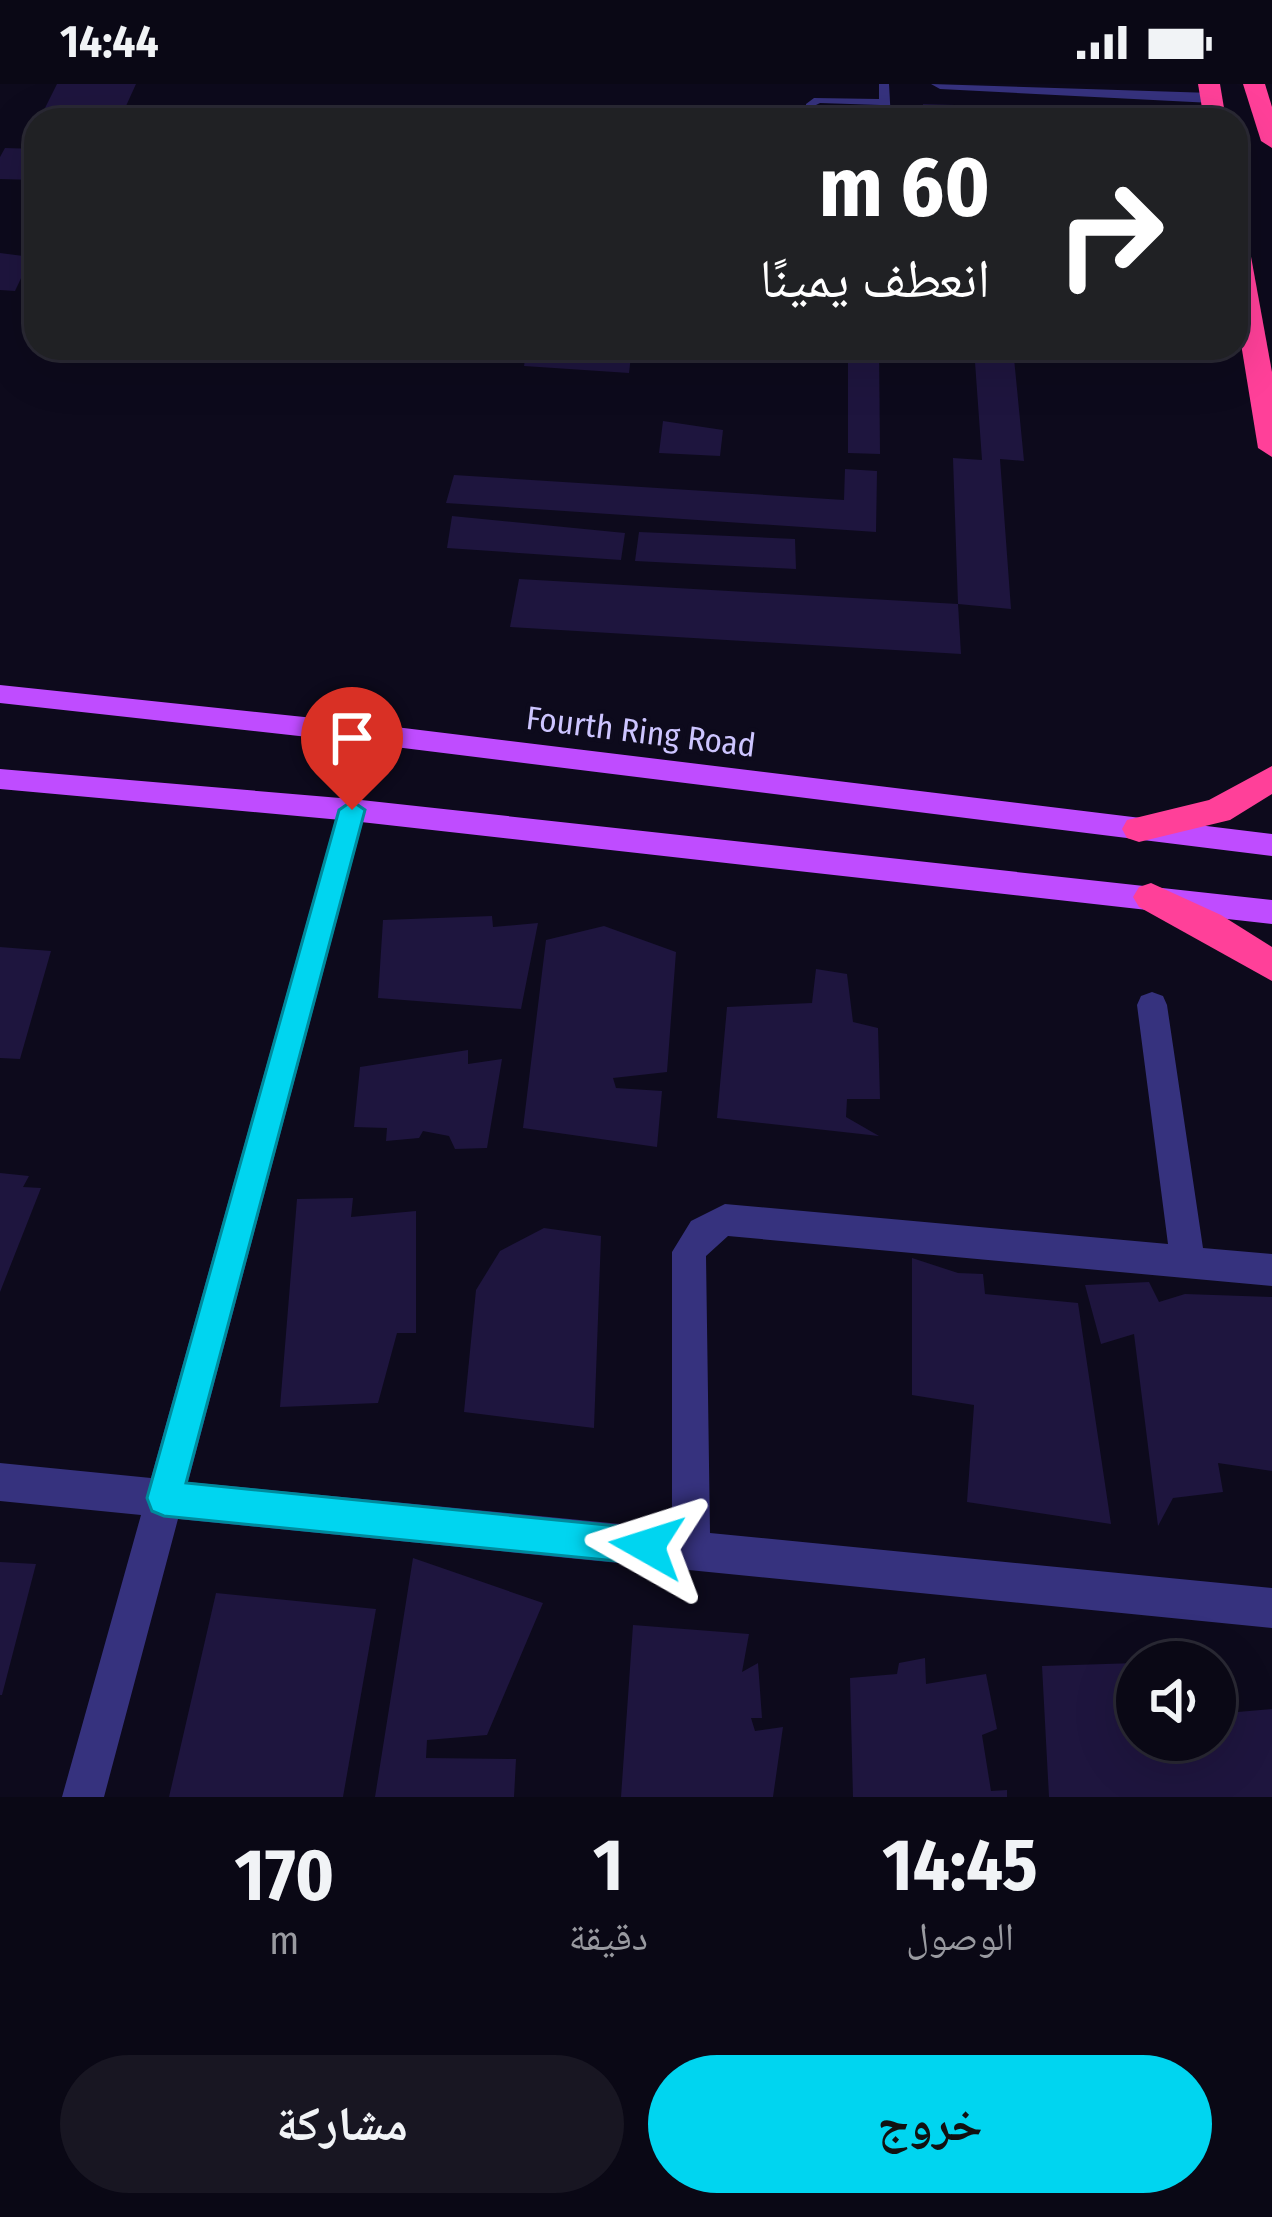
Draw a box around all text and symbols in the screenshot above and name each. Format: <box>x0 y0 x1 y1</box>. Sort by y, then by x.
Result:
text: 14:44 <box>60 15 159 69</box>
text: 60 m <box>819 137 990 238</box>
icon: right <box>1032 156 1188 312</box>
text: انعطف يمينًا <box>759 247 990 311</box>
pin <box>301 687 403 810</box>
street label: Fourth Ring Road <box>524 698 758 766</box>
icon: arrive <box>319 705 385 771</box>
position arrow <box>584 1483 710 1609</box>
map controls <box>1116 1641 1236 1761</box>
button: sound <box>1116 1641 1236 1761</box>
text: 1 <box>593 1823 624 1909</box>
text: 14:45 <box>882 1823 1038 1909</box>
text: 170 <box>234 1833 334 1919</box>
text: دقيقة <box>569 1914 648 1960</box>
text: الوصول <box>906 1914 1014 1960</box>
text: m <box>269 1918 299 1964</box>
button: مشاركة <box>60 2055 624 2193</box>
button: خروج <box>648 2055 1212 2193</box>

